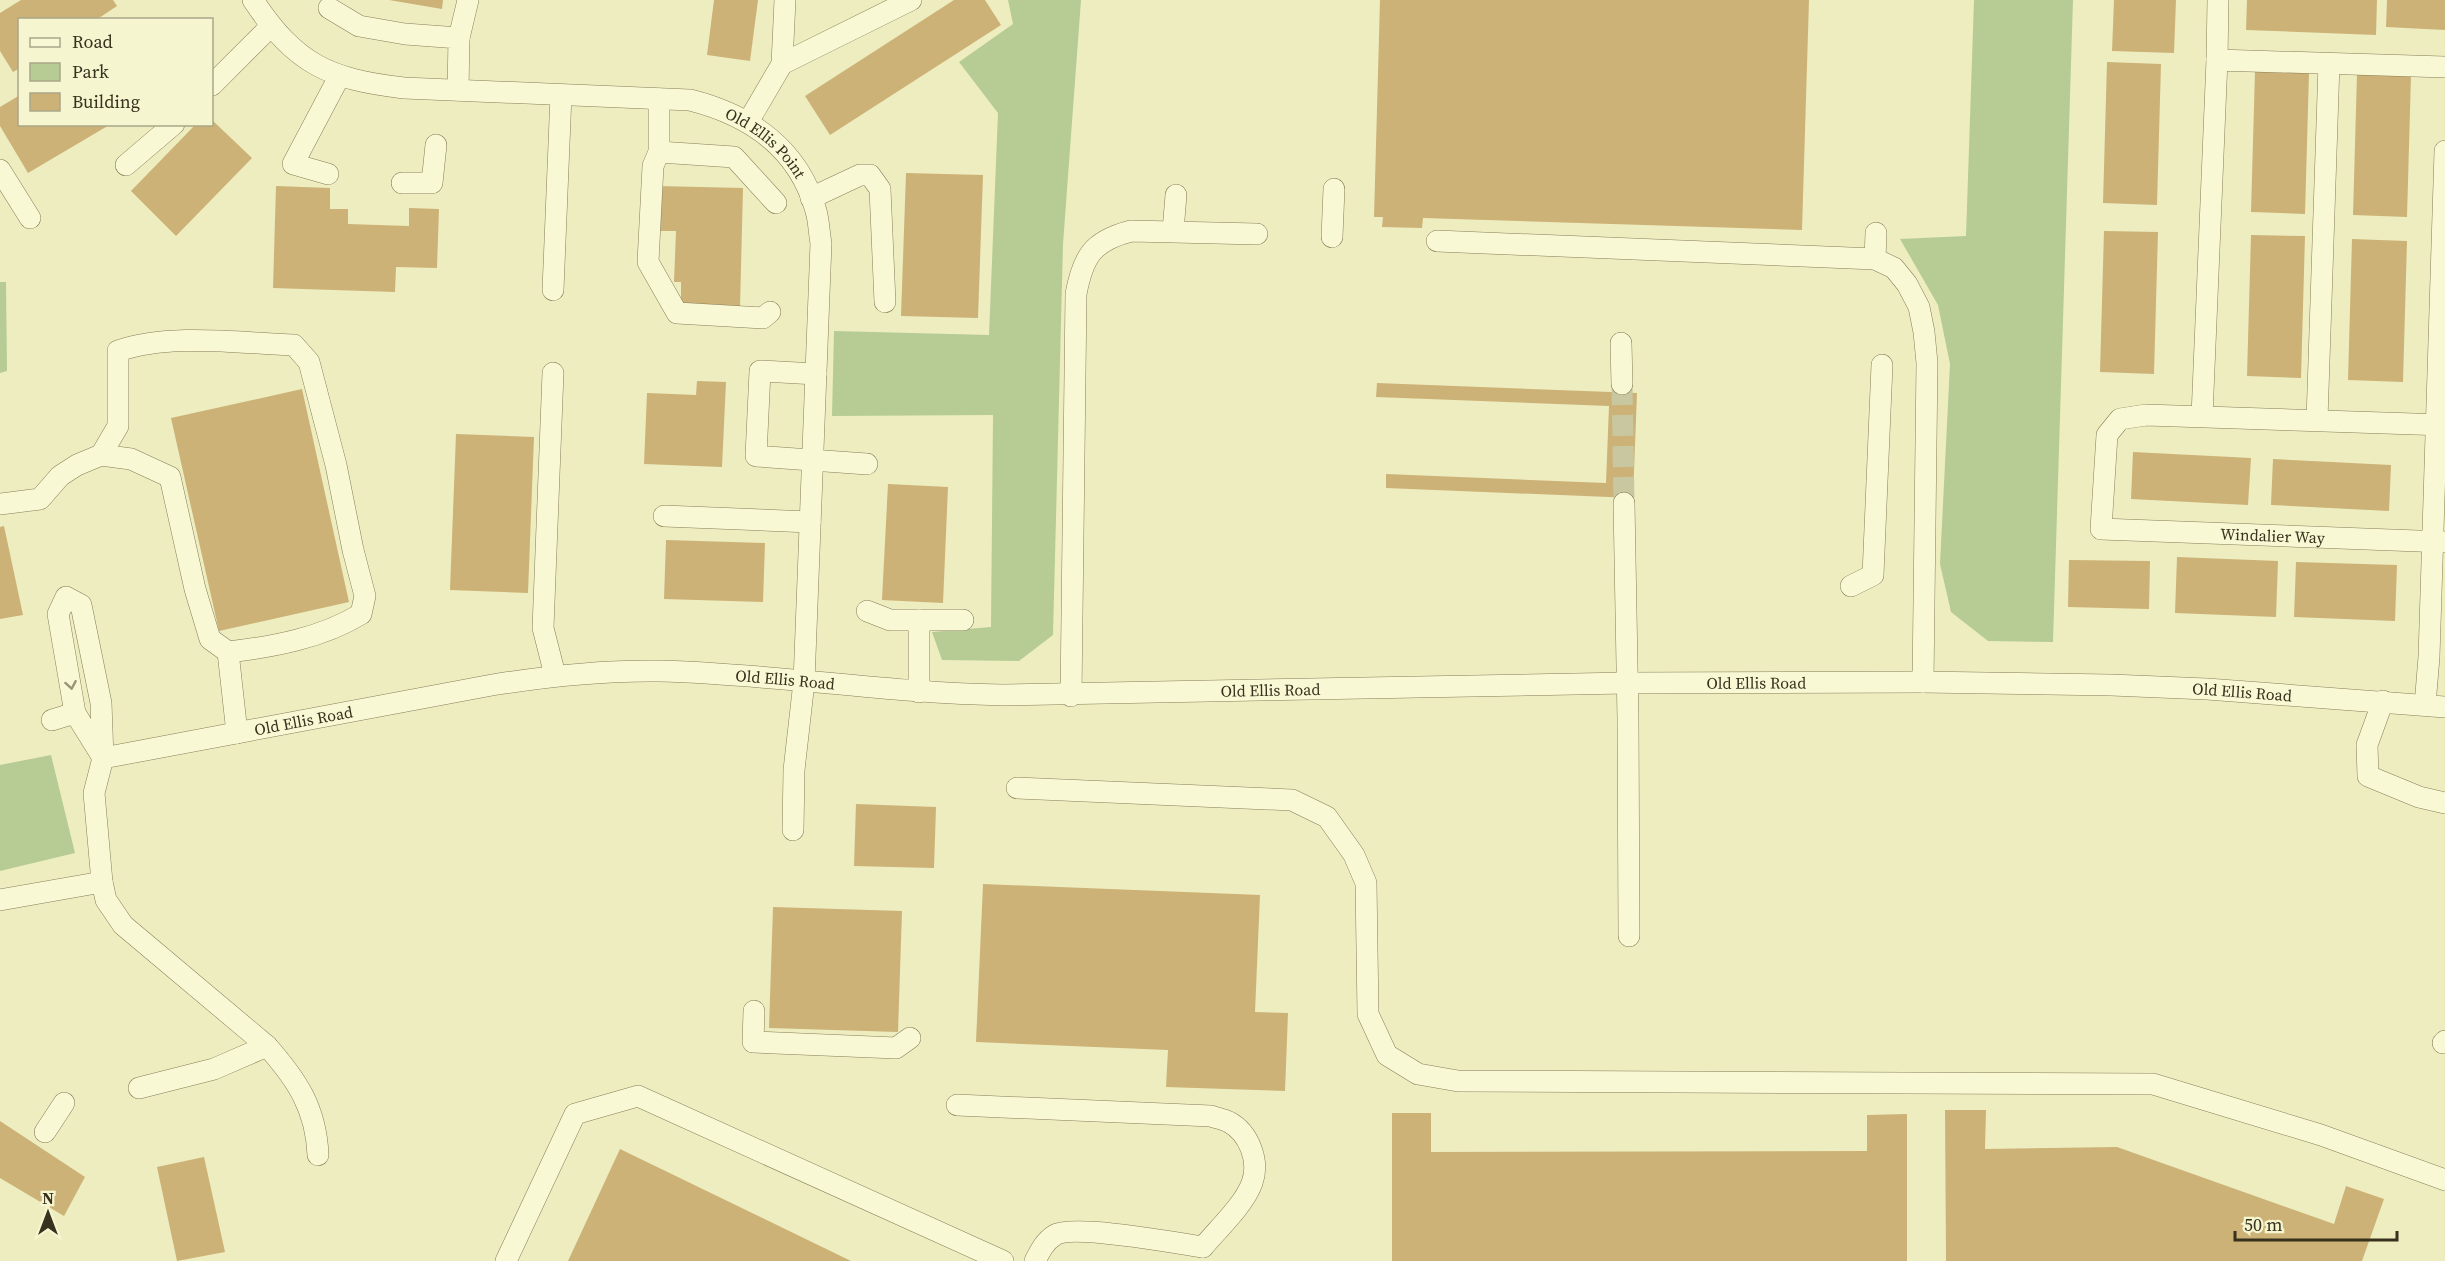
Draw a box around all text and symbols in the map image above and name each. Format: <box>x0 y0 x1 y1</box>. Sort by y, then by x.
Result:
legend <box>18 18 213 126</box>
text: Road <box>72 29 113 54</box>
text: Park <box>72 59 109 84</box>
text: Building <box>72 89 140 114</box>
street label: Old Ellis Point <box>722 102 812 183</box>
street label: Windalier Way <box>2220 523 2326 548</box>
street label: Old Ellis Road <box>735 664 836 695</box>
street label: Old Ellis Road <box>1706 671 1806 694</box>
street label: Old Ellis Road <box>2192 677 2293 706</box>
street label: Old Ellis Road <box>1220 678 1321 702</box>
one-way arrow <box>64 680 76 689</box>
street label: Old Ellis Road <box>252 700 355 740</box>
north arrow <box>18 1183 78 1243</box>
text: N <box>42 1187 54 1209</box>
scale bar <box>2235 1204 2397 1242</box>
text: 50 m <box>2244 1212 2282 1237</box>

